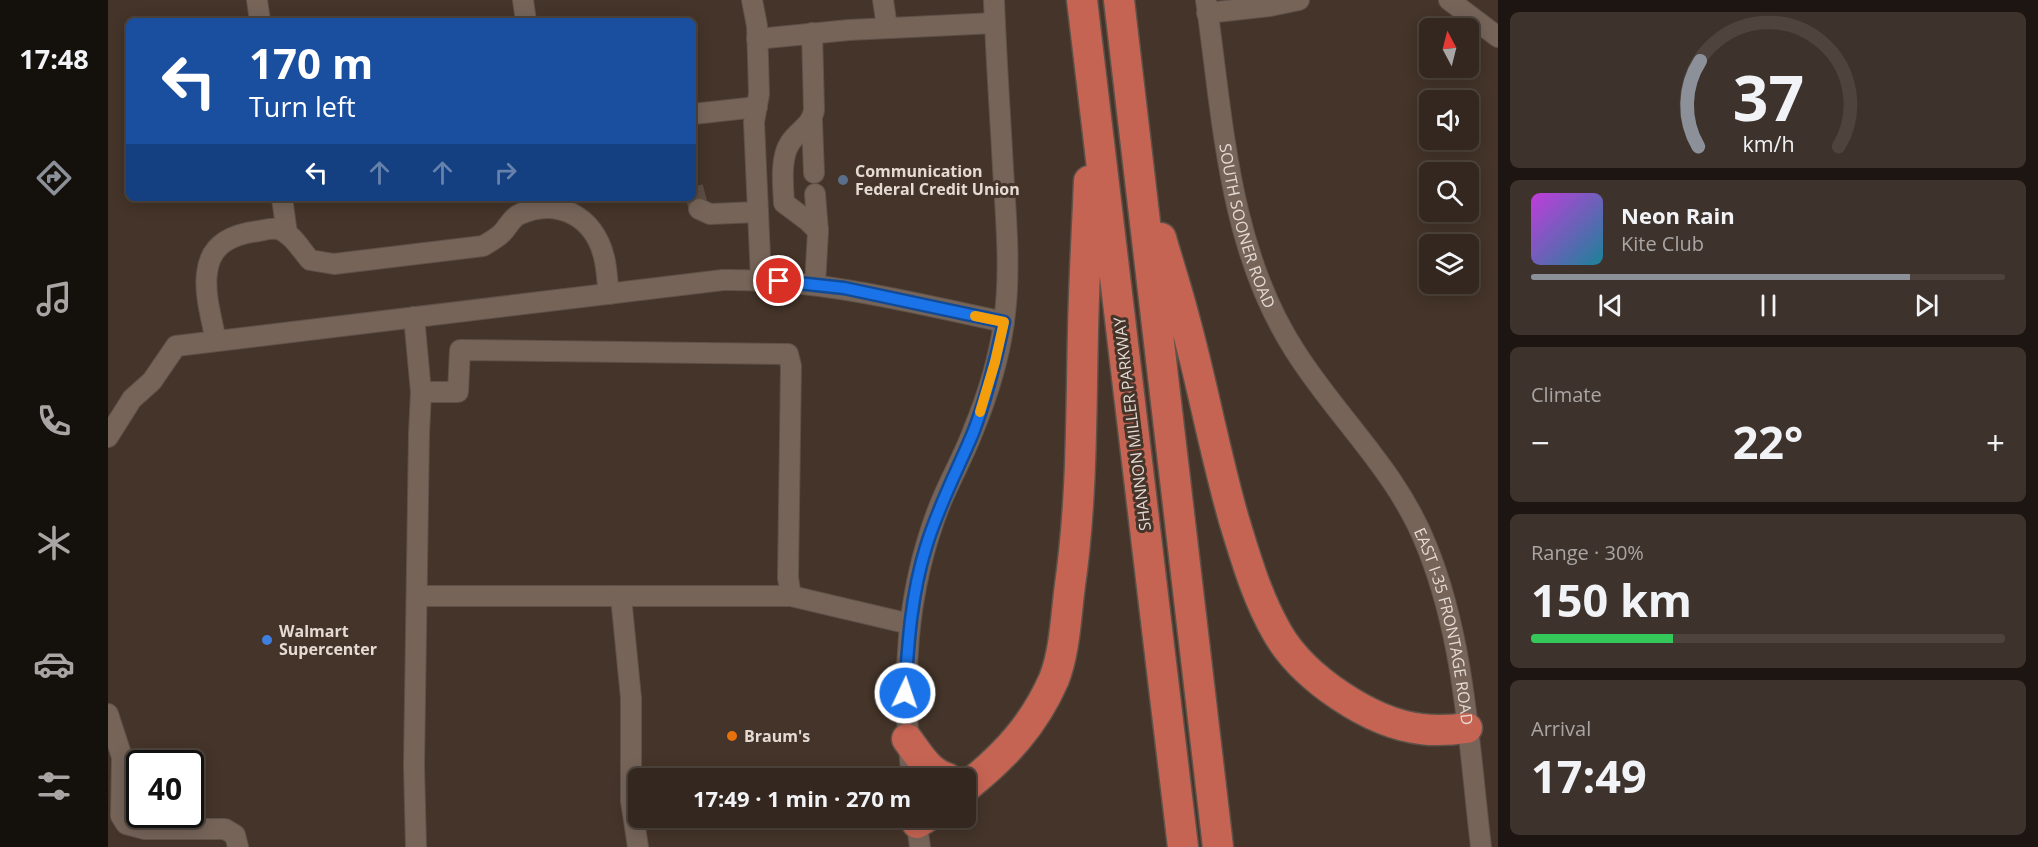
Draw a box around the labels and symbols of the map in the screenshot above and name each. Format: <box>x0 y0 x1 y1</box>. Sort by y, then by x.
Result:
north arrow <box>1419 18 1479 78</box>
street label: SOUTH SOONER ROAD <box>1214 142 1281 312</box>
place label: Communication Federal Credit Union <box>855 160 1020 200</box>
marker: Communication Federal Credit Union <box>836 173 850 187</box>
pin <box>753 255 804 306</box>
street label: SHANNON MILLER PARKWAY <box>1108 316 1156 532</box>
street label: EAST I-35 FRONTAGE ROAD <box>1409 524 1479 726</box>
place label: Walmart Supercenter <box>279 620 377 660</box>
marker: Walmart Supercenter <box>260 633 274 647</box>
position arrow <box>873 661 937 725</box>
place label: Braum's <box>744 725 810 747</box>
marker: Braum's <box>725 729 739 743</box>
speed limit sign: 40 <box>126 750 204 828</box>

